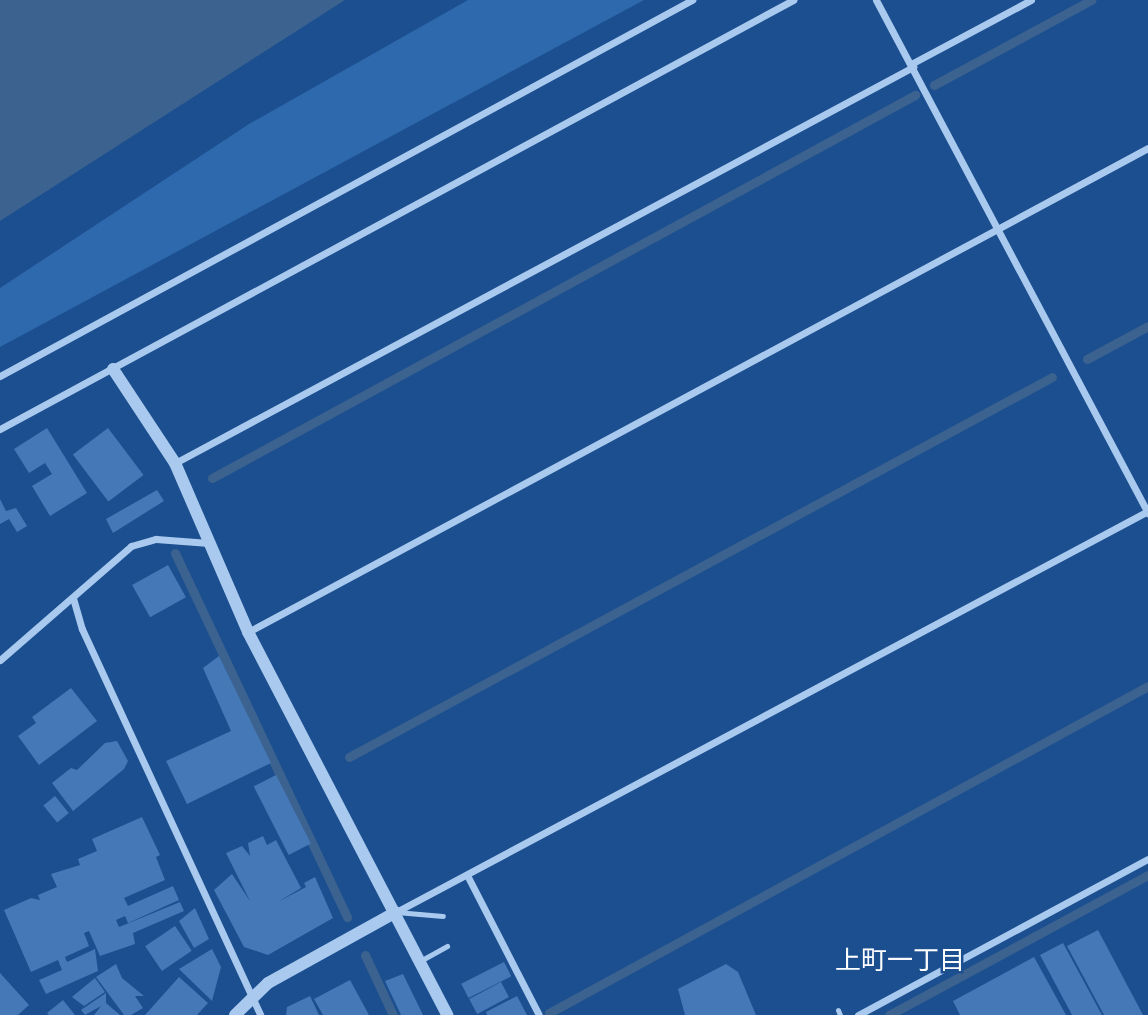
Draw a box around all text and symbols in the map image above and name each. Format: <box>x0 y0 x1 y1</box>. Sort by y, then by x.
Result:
district label: 上町一丁目 <box>835 945 965 977</box>

